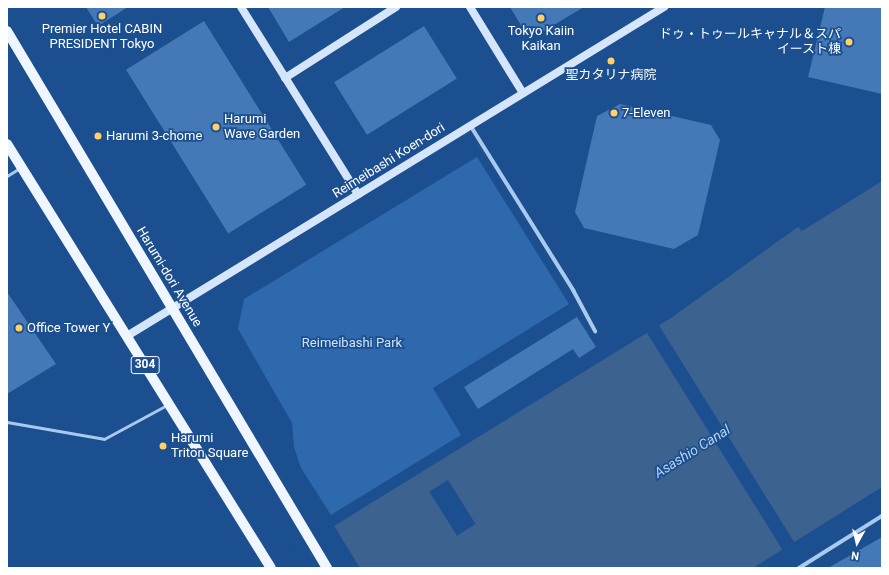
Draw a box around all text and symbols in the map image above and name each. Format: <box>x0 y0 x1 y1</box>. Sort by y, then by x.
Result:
marker: Premier Hotel CABIN PRESIDENT Tokyo <box>97 11 107 21</box>
marker: Tokyo Kaiin Kaikan <box>536 13 546 23</box>
place label: Premier Hotel CABIN PRESIDENT Tokyo <box>42 22 162 53</box>
place label: Tokyo Kaiin Kaikan <box>508 24 574 55</box>
place label: ドゥ・トゥールキャナル＆スパ イースト棟 <box>659 27 841 58</box>
marker: ドゥ・トゥールキャナル＆スパ イースト棟 <box>844 37 854 47</box>
marker: 聖カタリナ病院 <box>606 56 616 66</box>
place label: 聖カタリナ病院 <box>566 67 656 83</box>
place label: 7-Eleven <box>622 105 671 121</box>
marker: 7-Eleven <box>609 108 619 118</box>
place label: Harumi Wave Garden <box>224 112 300 143</box>
street label: Reimeibashi Koen-dori <box>330 120 448 202</box>
marker: Harumi Wave Garden <box>211 122 221 132</box>
place label: Harumi 3-chome <box>106 128 202 144</box>
marker: Harumi 3-chome <box>93 131 103 141</box>
street label: Harumi-dori Avenue <box>133 224 205 330</box>
place label: Office Tower Y <box>27 320 111 336</box>
marker: Office Tower Y <box>14 323 24 333</box>
park label: Reimeibashi Park <box>302 335 402 351</box>
road number: 304 <box>130 355 160 375</box>
water label: Asashio Canal <box>651 421 733 481</box>
place label: Harumi Triton Square <box>171 431 248 462</box>
marker: Harumi Triton Square <box>158 441 168 451</box>
north arrow <box>837 523 877 563</box>
text: N <box>851 548 860 562</box>

